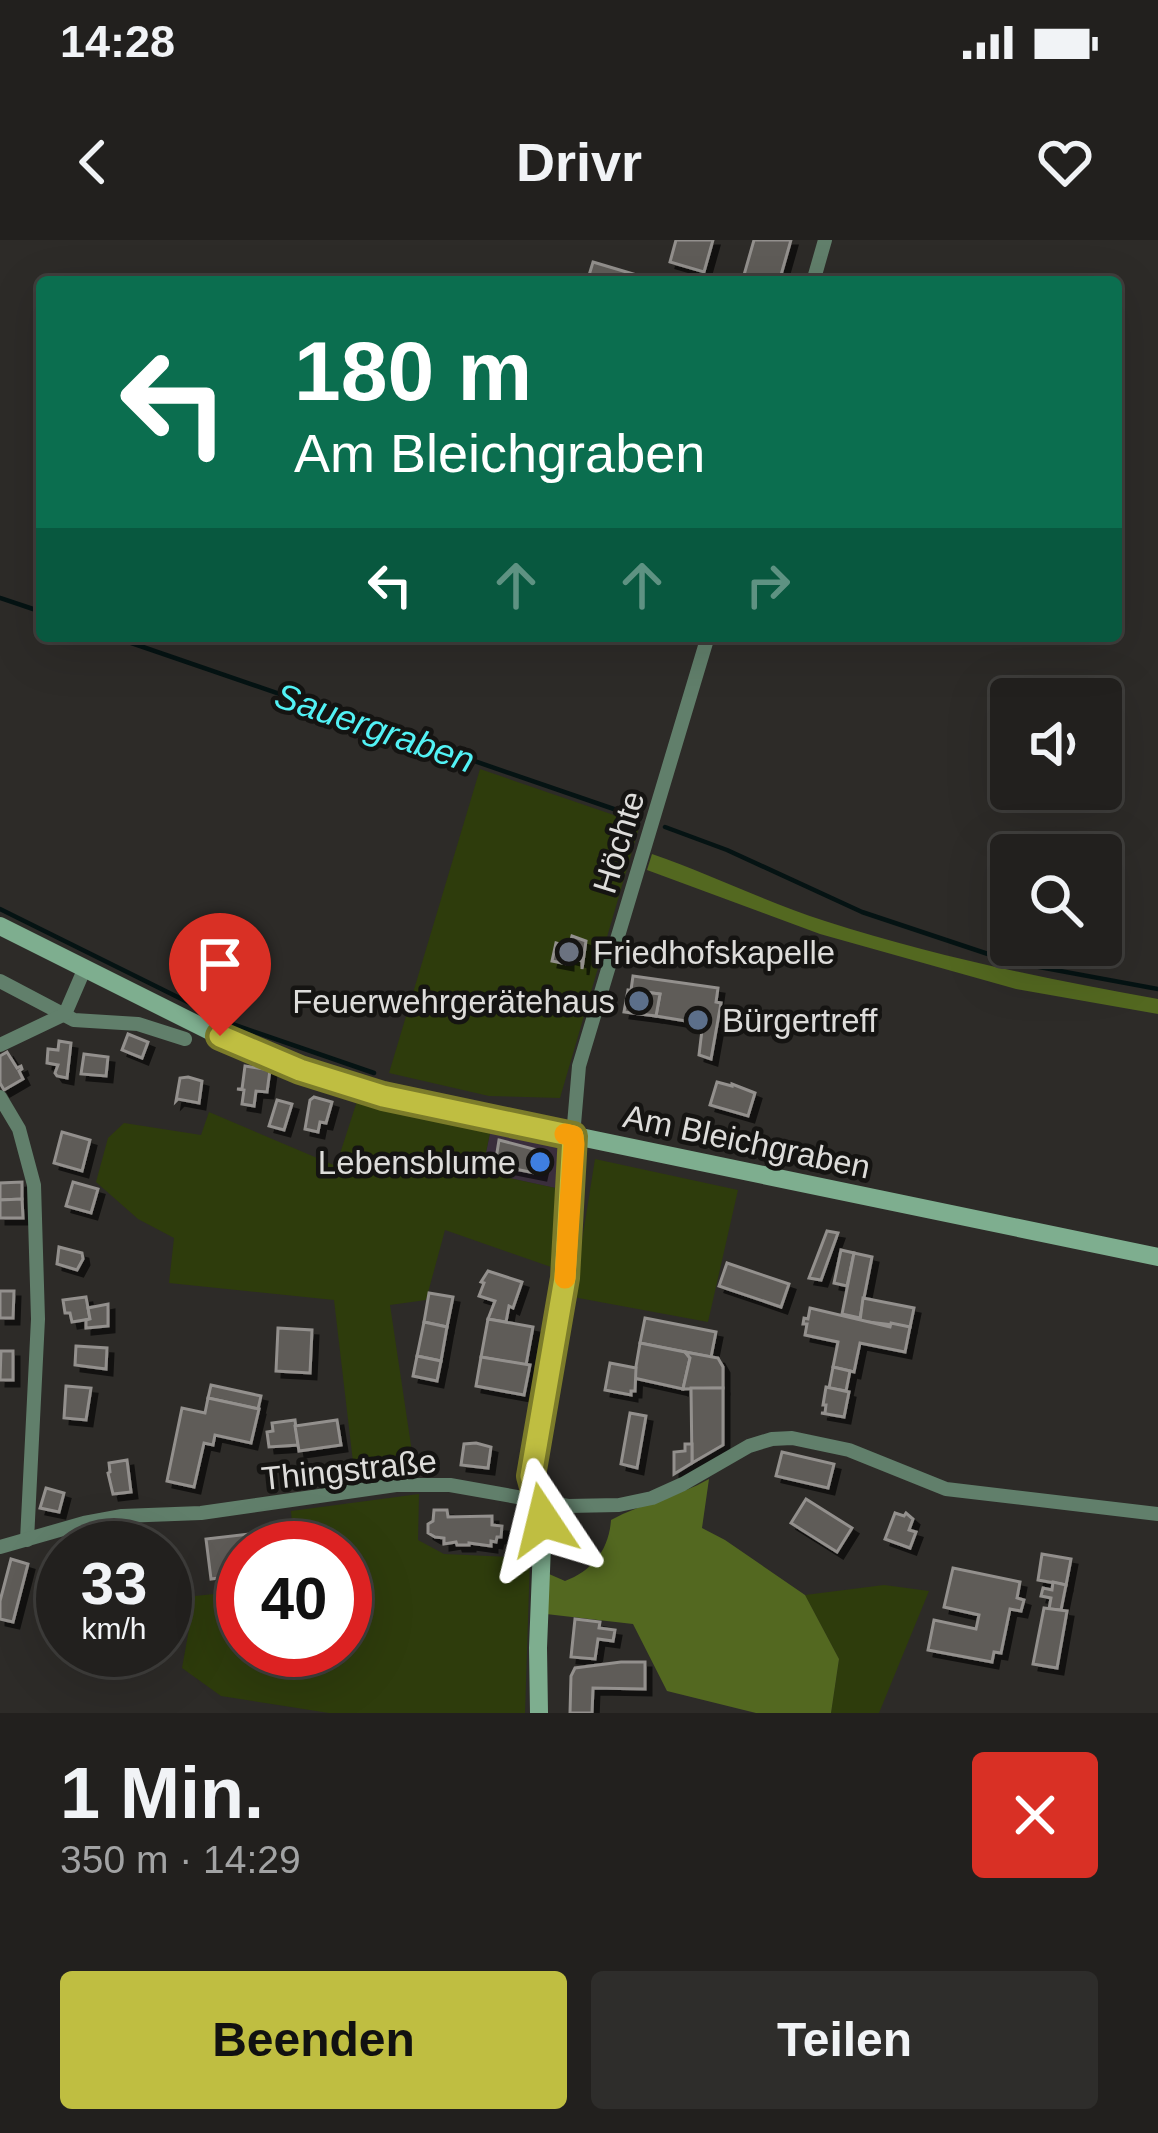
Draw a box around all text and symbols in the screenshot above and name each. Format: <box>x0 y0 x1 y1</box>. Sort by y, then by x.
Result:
text: 14:28 <box>60 16 175 67</box>
icon: back <box>60 129 126 195</box>
icon: heart <box>1032 129 1098 195</box>
text: Drivr <box>516 132 642 192</box>
icon: left <box>96 324 252 480</box>
text: 180 m <box>294 324 532 418</box>
text: Am Bleichgraben <box>294 423 705 483</box>
icon: left <box>357 552 423 618</box>
icon: ahead <box>483 552 549 618</box>
icon: ahead <box>609 552 675 618</box>
icon: right <box>735 552 801 618</box>
water label: Sauergraben <box>270 674 480 781</box>
map controls <box>990 678 1122 966</box>
button: sound <box>990 678 1122 810</box>
street label: Höchte <box>586 787 651 898</box>
button: search <box>990 834 1122 966</box>
pin <box>169 913 271 1036</box>
icon: arrive <box>187 931 253 997</box>
place label: Friedhofskapelle <box>593 934 835 971</box>
marker: Friedhofskapelle <box>556 939 582 965</box>
place label: Feuerwehrgerätehaus <box>292 983 615 1020</box>
marker: Feuerwehrgerätehaus <box>626 988 652 1014</box>
place label: Bürgertreff <box>722 1002 878 1039</box>
marker: Bürgertreff <box>685 1007 711 1033</box>
street label: Am Bleichgraben <box>620 1097 874 1186</box>
place label: Lebensblume <box>318 1144 516 1181</box>
marker: Lebensblume <box>527 1149 553 1175</box>
street label: Thingstraße <box>260 1442 439 1497</box>
position arrow <box>480 1457 606 1583</box>
speed limit sign: 40 <box>216 1521 372 1677</box>
text: 33 <box>81 1550 147 1617</box>
text: km/h <box>81 1612 147 1645</box>
button: close <box>972 1752 1098 1878</box>
text: 1 Min. <box>60 1753 264 1833</box>
text: 350 m · 14:29 <box>60 1838 301 1881</box>
button: Beenden <box>60 1971 567 2109</box>
button: Teilen <box>591 1971 1098 2109</box>

